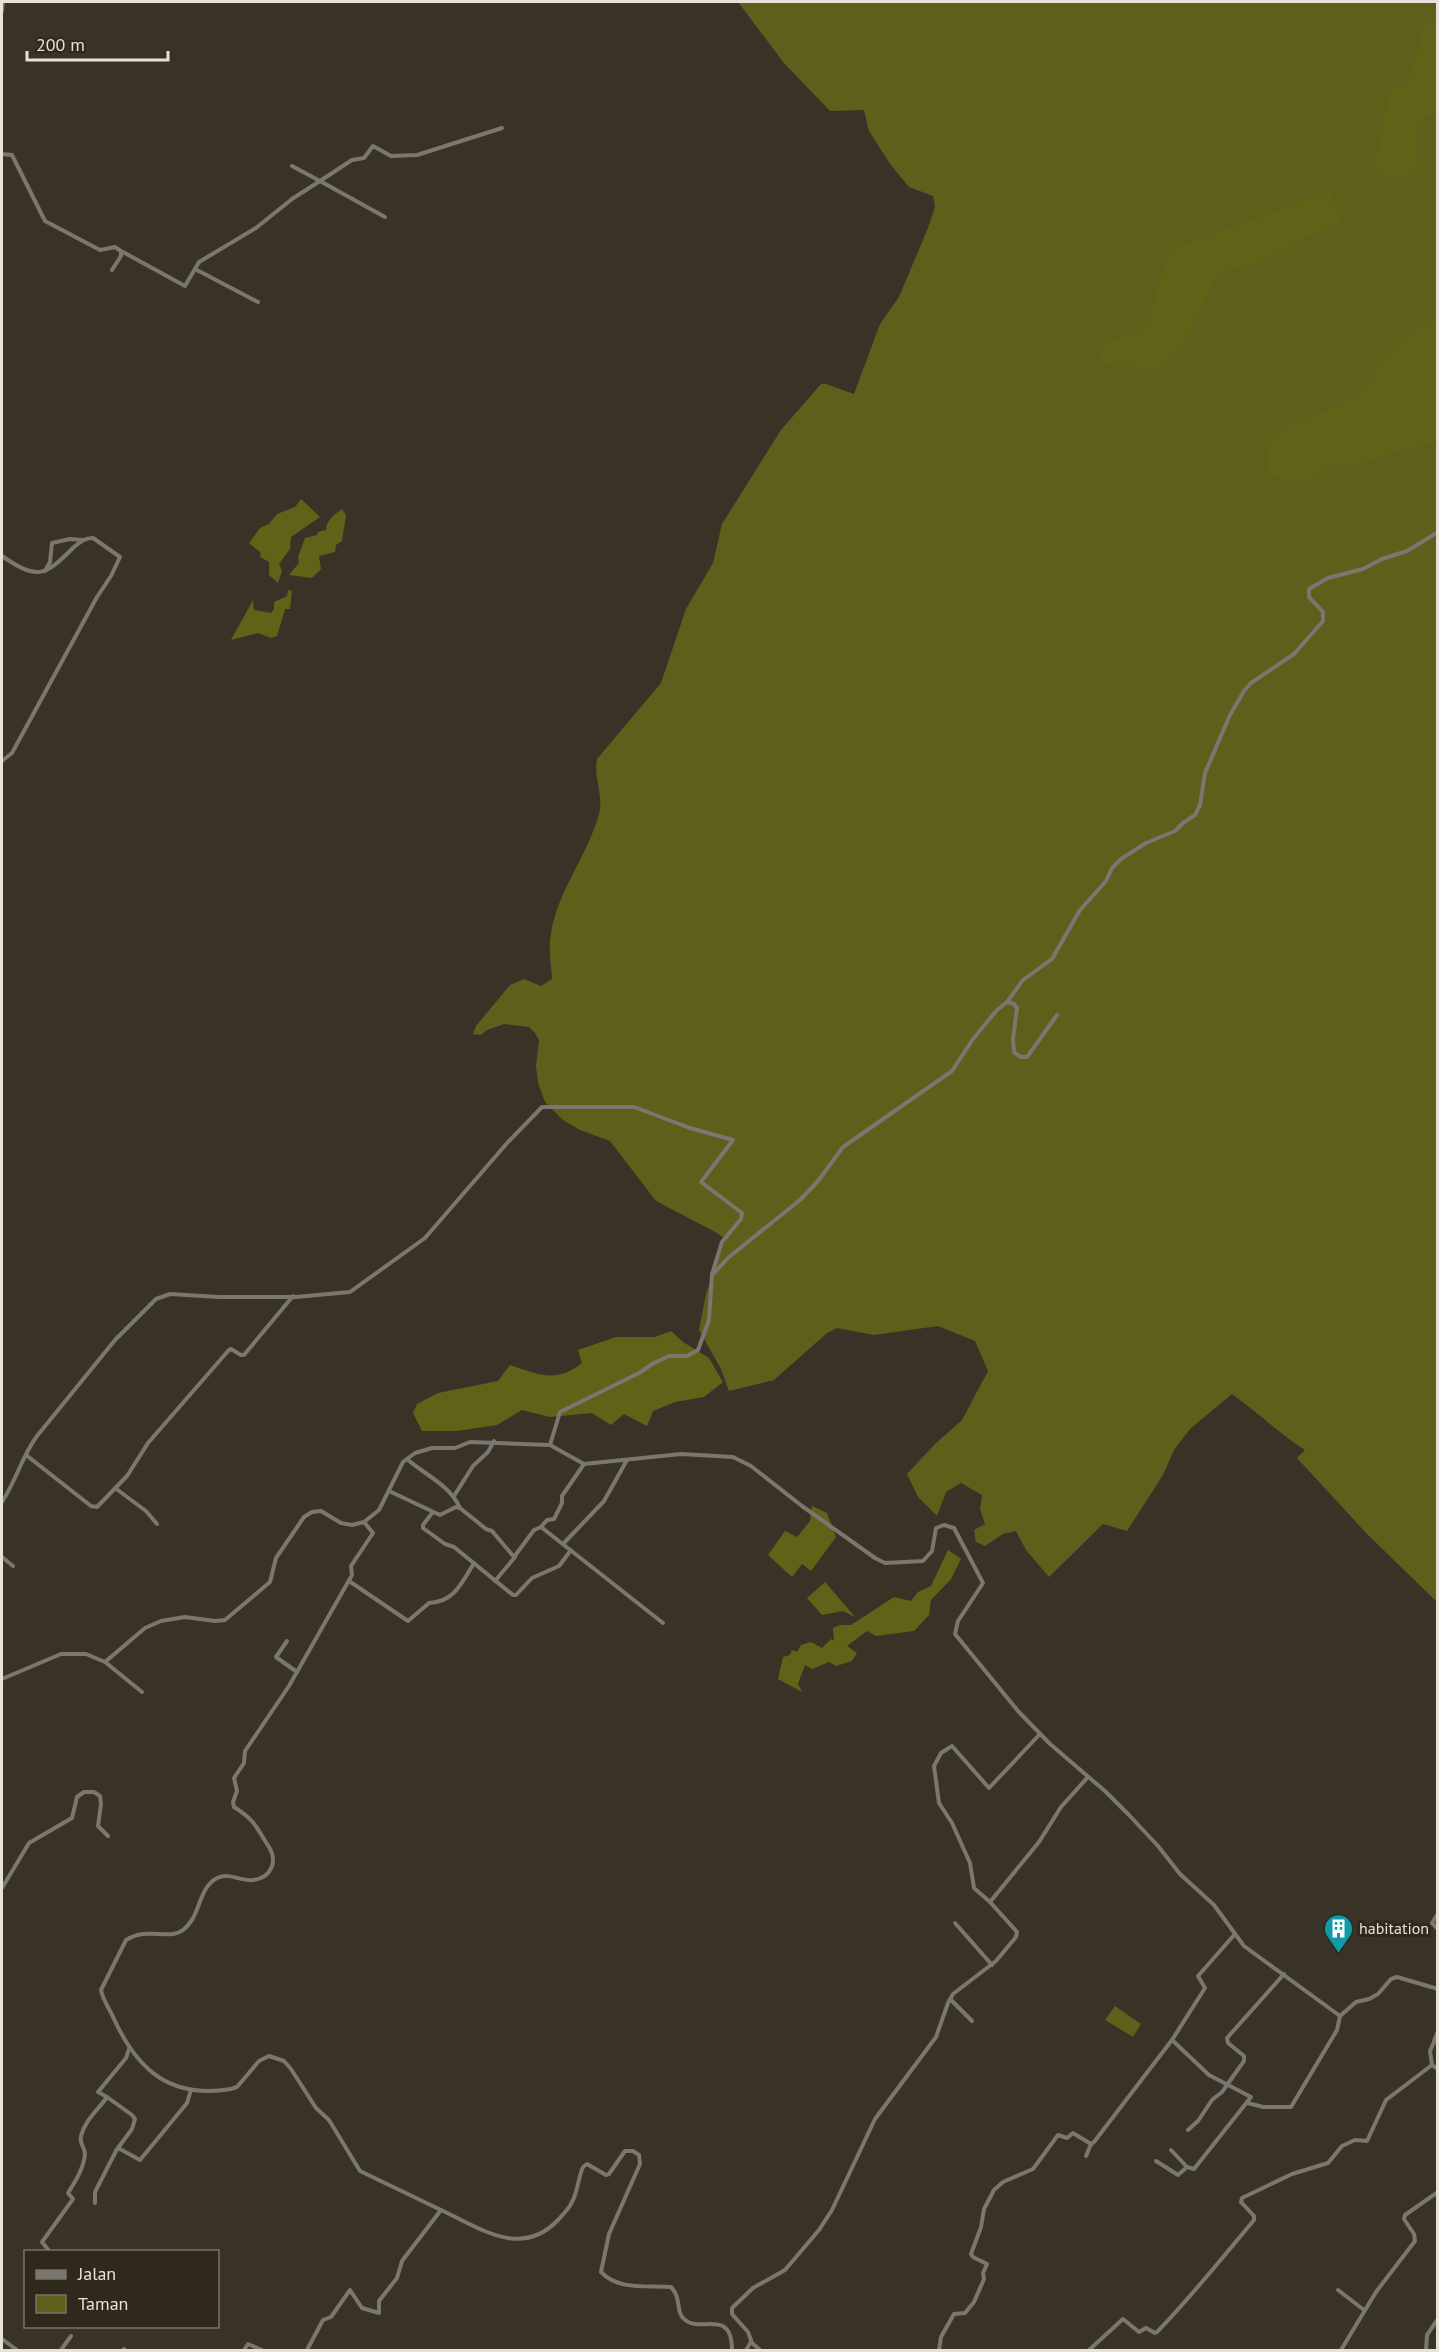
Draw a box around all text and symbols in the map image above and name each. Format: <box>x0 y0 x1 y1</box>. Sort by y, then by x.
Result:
scale bar <box>27 24 168 62</box>
text: 200 m <box>36 33 85 56</box>
building icon: habitation <box>1322 1912 1354 1954</box>
place label: habitation <box>1359 1918 1429 1938</box>
legend <box>24 2250 219 2328</box>
text: Jalan <box>77 2262 116 2285</box>
text: Taman <box>78 2292 128 2315</box>

